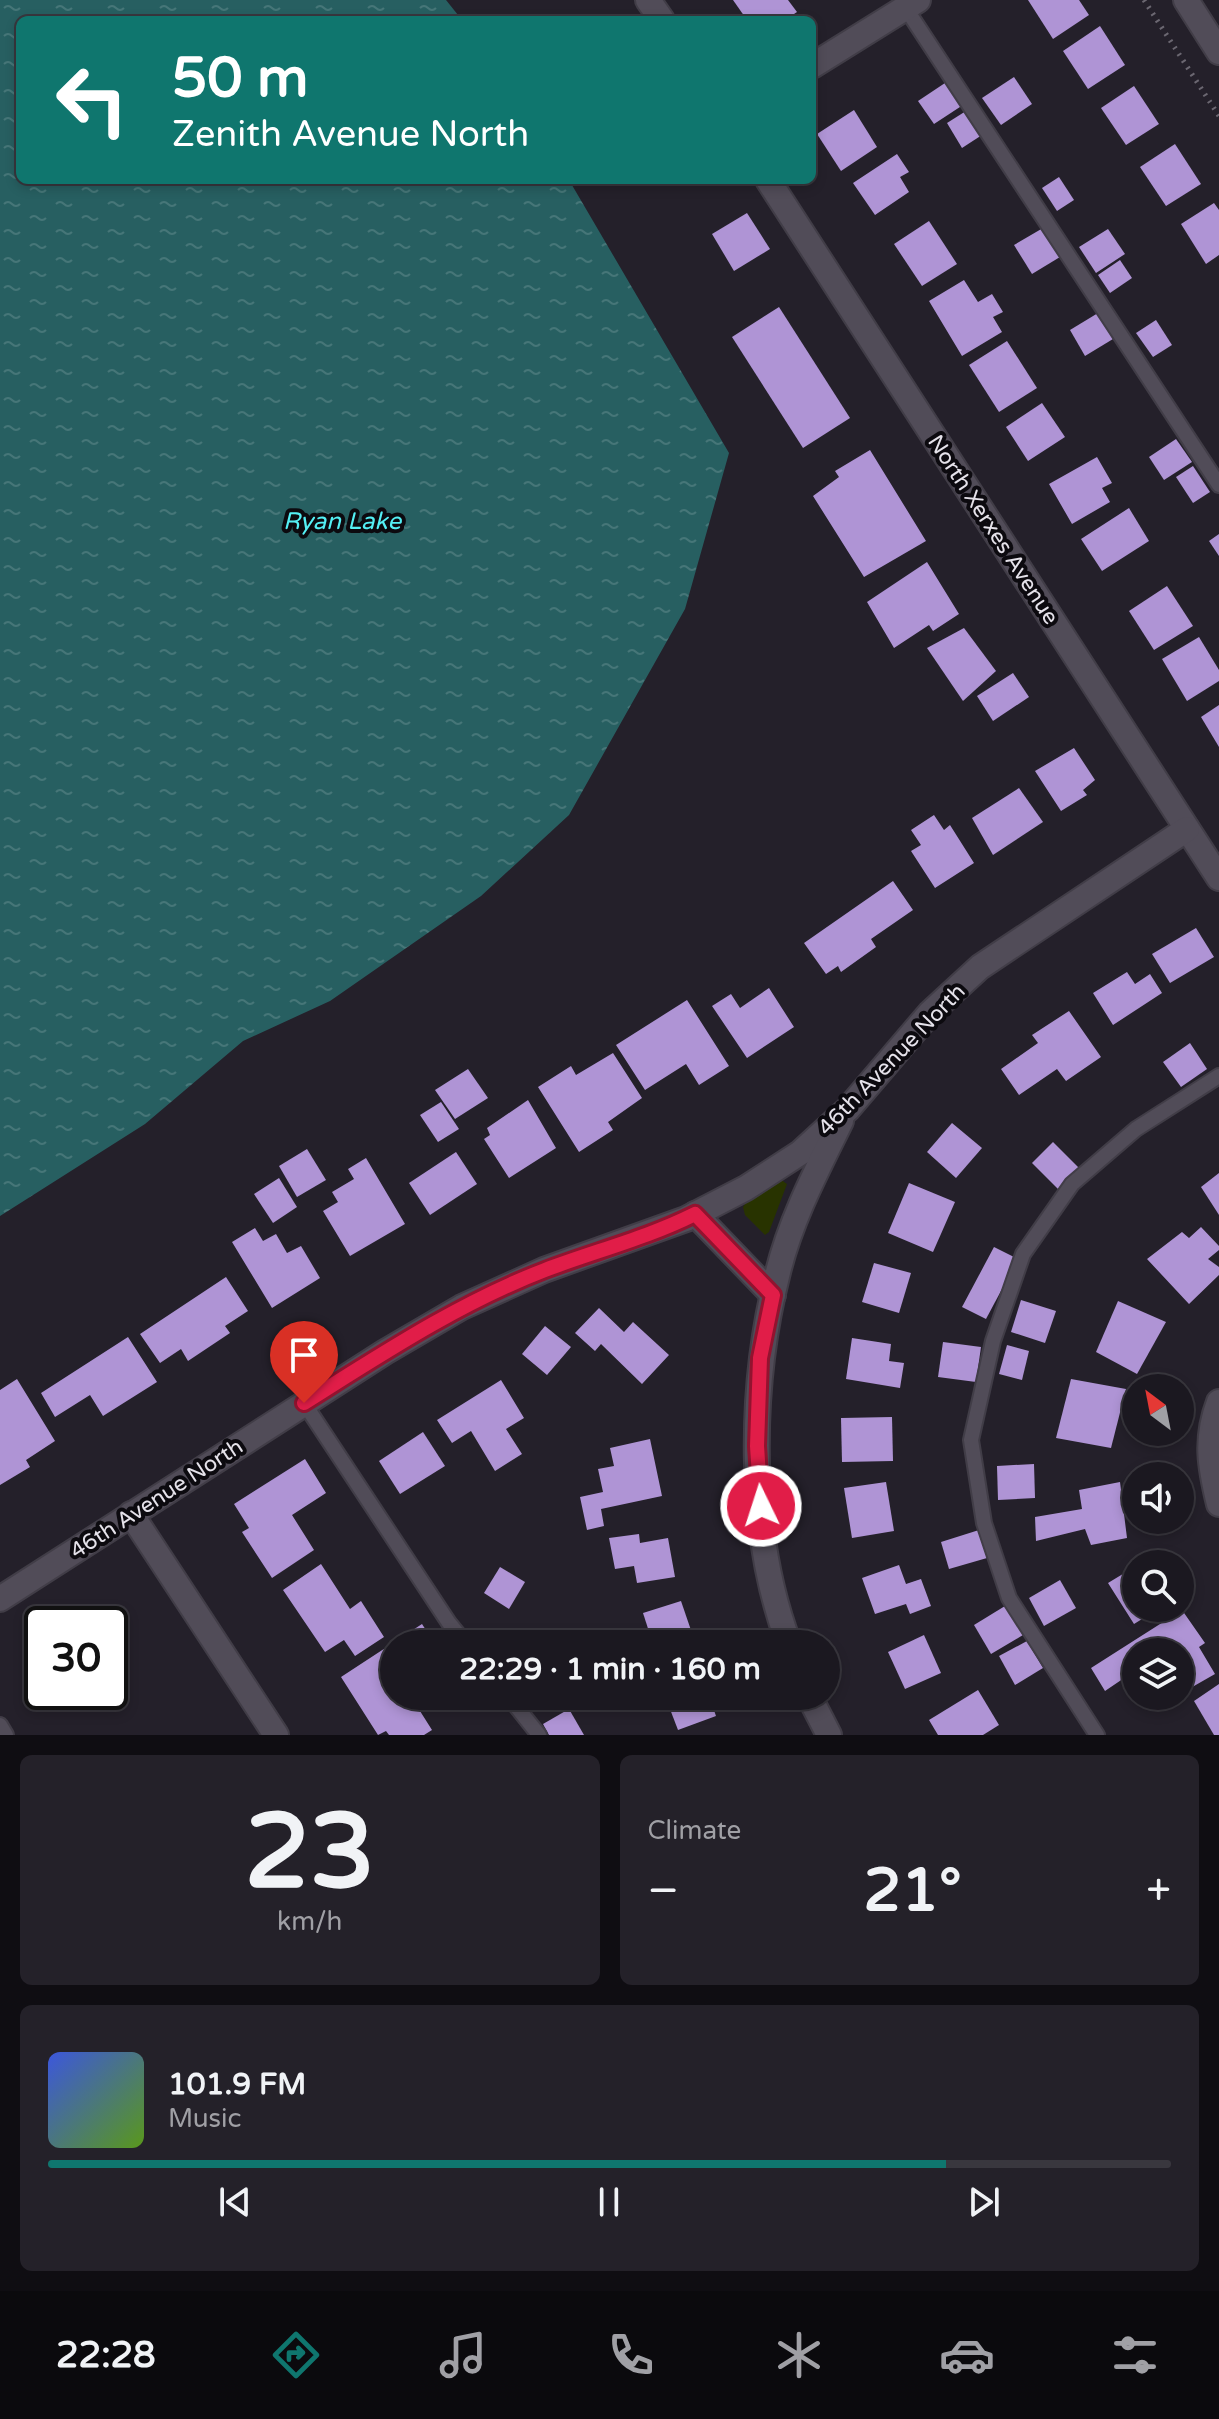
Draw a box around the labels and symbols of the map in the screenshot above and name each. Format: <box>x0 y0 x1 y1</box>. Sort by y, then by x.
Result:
street label: North Xerxes Avenue <box>922 430 1064 629</box>
water label: Ryan Lake <box>283 507 402 536</box>
street label: 46th Avenue North <box>813 979 971 1141</box>
pin <box>270 1321 338 1403</box>
north arrow <box>1122 1374 1194 1446</box>
street label: 46th Avenue North <box>65 1433 248 1564</box>
position arrow <box>719 1464 803 1548</box>
speed limit sign: 30 <box>24 1606 128 1710</box>

